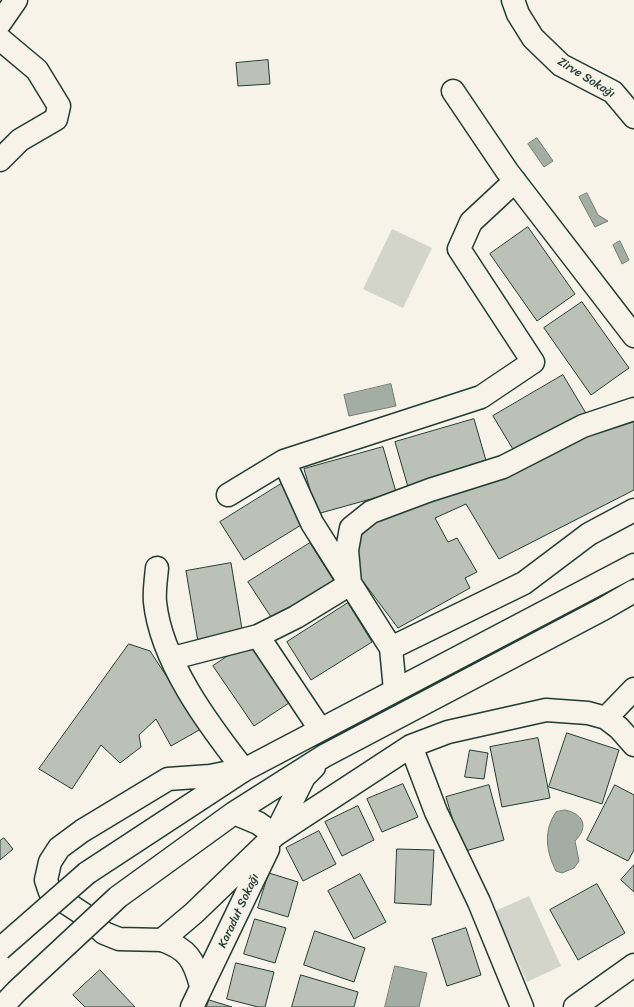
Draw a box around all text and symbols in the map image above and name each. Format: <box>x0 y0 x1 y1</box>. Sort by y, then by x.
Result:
street label: Zirve Sokağı <box>555 55 617 101</box>
street label: Karadut Sokağı <box>215 872 263 950</box>

